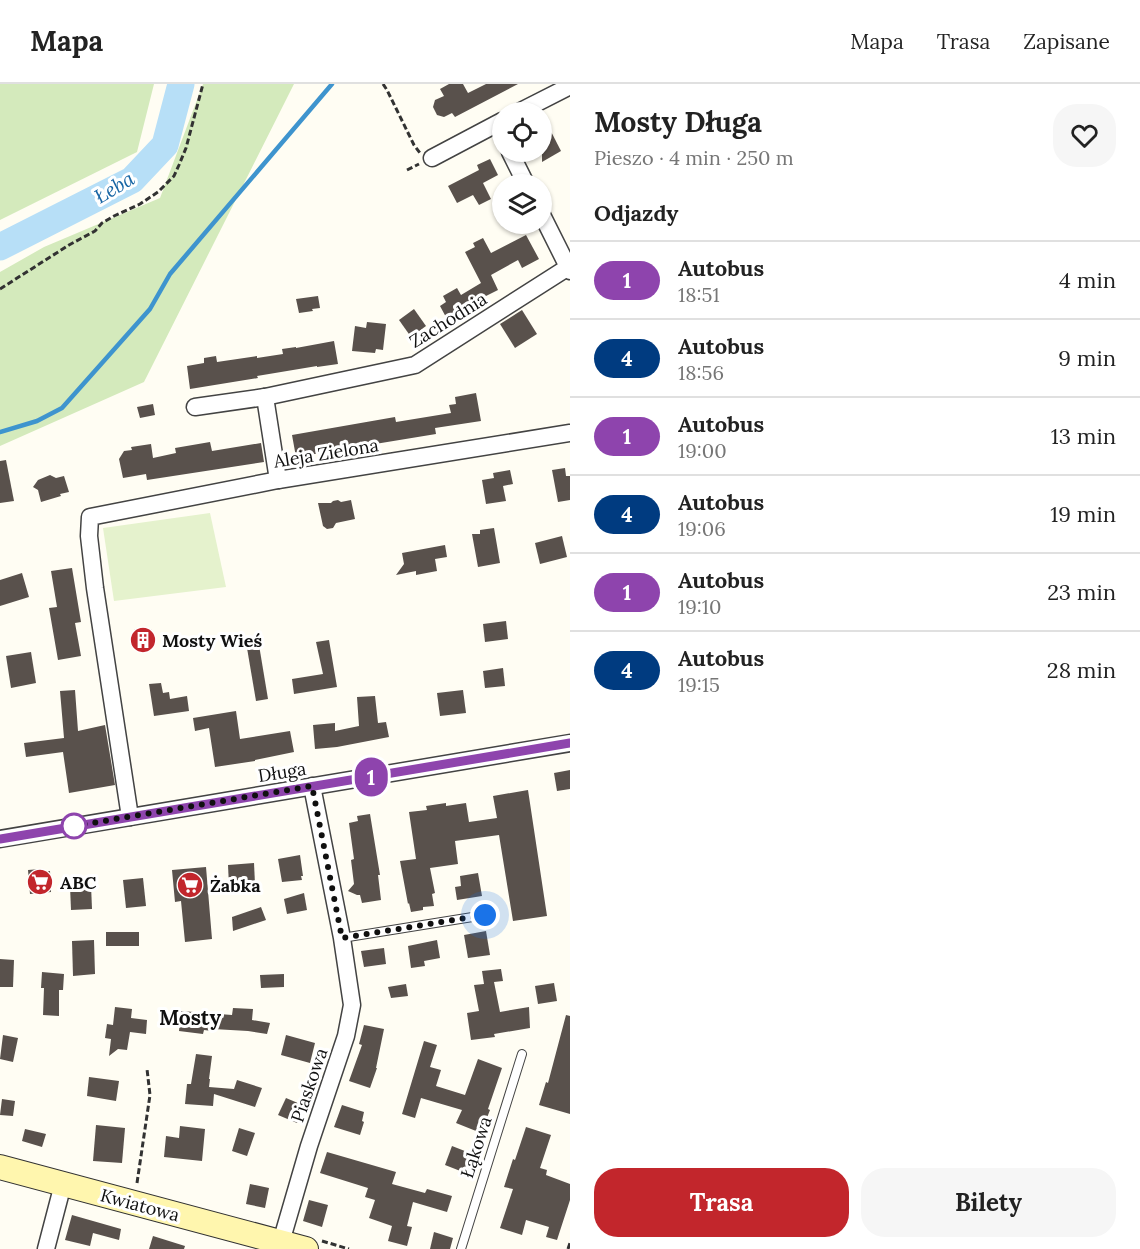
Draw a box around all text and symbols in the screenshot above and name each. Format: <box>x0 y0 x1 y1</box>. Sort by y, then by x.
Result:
text: Mapa <box>30 23 103 59</box>
text: Mapa <box>850 28 904 55</box>
text: Trasa <box>937 28 990 55</box>
text: Zapisane <box>1023 28 1110 55</box>
map controls <box>492 102 552 234</box>
button: locate <box>492 102 552 162</box>
text: Mosty Długa <box>594 104 762 140</box>
button: heart <box>1053 104 1116 167</box>
text: Pieszo · 4 min · 250 m <box>594 145 794 170</box>
water label: Łeba <box>89 165 139 209</box>
button: layers <box>492 174 552 234</box>
text: Odjazdy <box>594 199 678 227</box>
text: Autobus <box>678 254 764 282</box>
text: 4 min <box>1059 266 1116 294</box>
text: 1 <box>623 267 631 294</box>
text: 18:51 <box>678 282 720 307</box>
street label: Zachodnia <box>405 287 491 353</box>
text: Autobus <box>678 332 764 360</box>
text: 9 min <box>1058 344 1116 372</box>
text: 4 <box>621 345 633 372</box>
text: 18:56 <box>678 360 724 385</box>
text: Autobus <box>678 410 764 438</box>
text: 13 min <box>1051 422 1116 450</box>
text: 1 <box>623 423 631 450</box>
street label: Aleja Zielona <box>271 433 380 473</box>
text: 19:00 <box>678 438 727 463</box>
text: Autobus <box>678 488 764 516</box>
text: 19 min <box>1050 500 1116 528</box>
text: 4 <box>621 501 633 528</box>
text: 19:06 <box>678 516 726 541</box>
text: Autobus <box>678 566 764 594</box>
text: 23 min <box>1047 578 1116 606</box>
text: 1 <box>623 579 631 606</box>
text: 19:10 <box>678 594 722 619</box>
building icon: Mosty Wieś <box>128 625 158 655</box>
place label: Mosty Wieś <box>162 629 262 652</box>
text: Autobus <box>678 644 764 672</box>
text: 28 min <box>1047 656 1116 684</box>
text: 4 <box>621 657 633 684</box>
text: 19:15 <box>678 672 720 697</box>
street label: Długa <box>256 757 308 787</box>
line badge: 1 <box>352 758 391 796</box>
text: 1 <box>367 764 375 791</box>
unlabelled marker <box>61 813 87 839</box>
supermarket icon: ABC <box>25 867 55 897</box>
supermarket icon: Żabka <box>175 870 205 900</box>
place label: ABC <box>60 871 97 894</box>
place label: Żabka <box>210 874 261 897</box>
your location <box>470 900 500 930</box>
district label: Mosty <box>159 1004 222 1031</box>
street label: Piaskowa <box>286 1045 332 1125</box>
street label: Łąkowa <box>455 1113 497 1181</box>
button: Trasa <box>594 1168 849 1237</box>
button: Bilety <box>861 1168 1116 1237</box>
street label: Kwiatowa <box>98 1183 182 1227</box>

